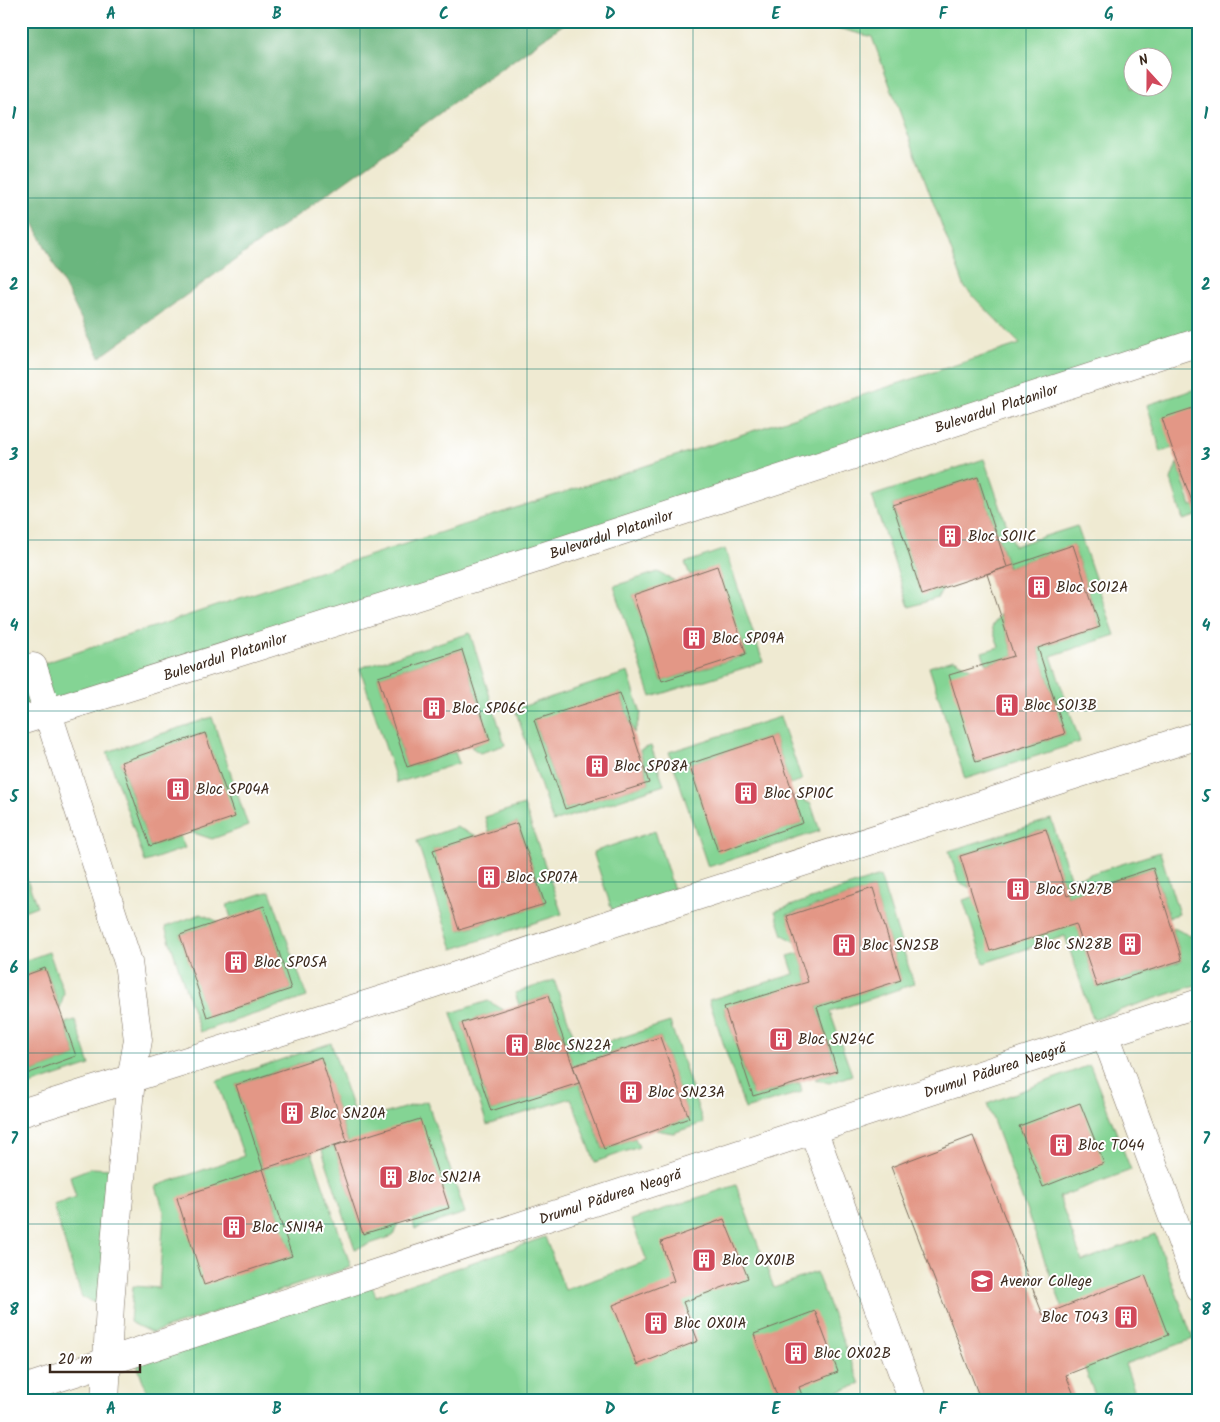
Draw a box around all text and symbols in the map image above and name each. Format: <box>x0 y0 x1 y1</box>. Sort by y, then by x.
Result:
text: A <box>106 2 116 27</box>
text: B <box>272 2 282 27</box>
text: C <box>439 2 449 27</box>
text: D <box>605 2 616 27</box>
text: E <box>772 2 782 27</box>
text: F <box>939 2 949 27</box>
text: G <box>1104 2 1114 27</box>
north arrow <box>1122 48 1172 98</box>
text: N <box>1136 49 1152 73</box>
text: 1 <box>12 102 17 127</box>
text: 1 <box>1204 102 1209 127</box>
text: 2 <box>9 273 19 298</box>
text: 2 <box>1201 273 1211 298</box>
street label: Bulevardul Platanilor <box>931 378 1062 441</box>
text: 3 <box>9 443 19 468</box>
text: 3 <box>1201 443 1211 468</box>
street label: Bulevardul Platanilor <box>546 503 677 567</box>
building icon: Bloc SO11C <box>937 523 963 549</box>
place label: Bloc SO11C <box>968 525 1036 549</box>
building icon: Bloc SO12A <box>1026 574 1052 600</box>
place label: Bloc SO12A <box>1056 576 1128 600</box>
text: 4 <box>10 614 19 639</box>
text: 4 <box>1202 614 1211 639</box>
building icon: Bloc SP09A <box>681 625 707 651</box>
street label: Bulevardul Platanilor <box>160 627 291 688</box>
place label: Bloc SP09A <box>712 627 785 651</box>
building icon: Bloc SO13B <box>994 692 1020 718</box>
place label: Bloc SO13B <box>1024 694 1097 718</box>
building icon: Bloc SP06C <box>421 695 447 721</box>
place label: Bloc SP06C <box>452 697 526 721</box>
building icon: Bloc SP08A <box>584 753 610 779</box>
place label: Bloc SP08A <box>614 755 688 779</box>
building icon: Bloc SP04A <box>165 776 191 802</box>
place label: Bloc SP04A <box>196 778 270 802</box>
building icon: Bloc SP10C <box>733 780 759 806</box>
place label: Bloc SP10C <box>764 782 834 806</box>
text: 5 <box>9 785 20 810</box>
text: 5 <box>1201 785 1212 810</box>
building icon: Bloc SP07A <box>476 864 502 890</box>
place label: Bloc SP07A <box>506 866 578 890</box>
building icon: Bloc SN27B <box>1005 876 1031 902</box>
place label: Bloc SN27B <box>1036 878 1112 902</box>
building icon: Bloc SN28B <box>1117 931 1143 957</box>
building icon: Bloc SN25B <box>831 932 857 958</box>
place label: Bloc SN28B <box>1034 933 1112 957</box>
place label: Bloc SN25B <box>862 934 939 958</box>
building icon: Bloc SP05A <box>223 949 249 975</box>
place label: Bloc SP05A <box>254 951 328 975</box>
text: 6 <box>10 956 19 981</box>
text: 6 <box>1202 956 1211 981</box>
building icon: Bloc SN24C <box>768 1026 794 1052</box>
place label: Bloc SN24C <box>798 1028 875 1052</box>
building icon: Bloc SN22A <box>504 1032 530 1058</box>
place label: Bloc SN22A <box>534 1034 611 1058</box>
street label: Drumul Pădurea Neagră <box>921 1036 1071 1106</box>
building icon: Bloc SN23A <box>618 1079 644 1105</box>
place label: Bloc SN23A <box>648 1081 725 1105</box>
building icon: Bloc SN20A <box>279 1100 305 1126</box>
place label: Bloc SN20A <box>310 1102 386 1126</box>
text: 7 <box>10 1127 18 1152</box>
text: 7 <box>1202 1127 1210 1152</box>
building icon: Bloc TO44 <box>1048 1132 1074 1158</box>
place label: Bloc TO44 <box>1078 1134 1144 1158</box>
street label: Drumul Pădurea Neagră <box>536 1162 687 1232</box>
building icon: Bloc SN21A <box>378 1164 404 1190</box>
place label: Bloc SN21A <box>408 1166 481 1190</box>
building icon: Bloc SN19A <box>221 1214 247 1240</box>
place label: Bloc SN19A <box>252 1216 324 1240</box>
building icon: Bloc OX01B <box>691 1247 717 1273</box>
place label: Bloc OX01B <box>722 1249 795 1273</box>
school or university icon: Avenor College <box>969 1268 995 1294</box>
place label: Avenor College <box>1000 1270 1092 1294</box>
text: 8 <box>9 1298 19 1323</box>
text: 8 <box>1201 1298 1211 1323</box>
building icon: Bloc TO43 <box>1113 1304 1139 1330</box>
place label: Bloc TO43 <box>1041 1306 1108 1330</box>
building icon: Bloc OX01A <box>643 1310 669 1336</box>
place label: Bloc OX01A <box>674 1312 747 1336</box>
building icon: Bloc OX02B <box>783 1340 809 1366</box>
scale bar <box>50 1342 140 1374</box>
place label: Bloc OX02B <box>814 1342 891 1366</box>
text: 20 m <box>58 1348 92 1372</box>
text: A <box>106 1397 116 1422</box>
text: B <box>272 1397 282 1422</box>
text: C <box>439 1397 449 1422</box>
text: D <box>605 1397 616 1422</box>
text: E <box>772 1397 782 1422</box>
text: F <box>939 1397 949 1422</box>
text: G <box>1104 1397 1114 1422</box>

